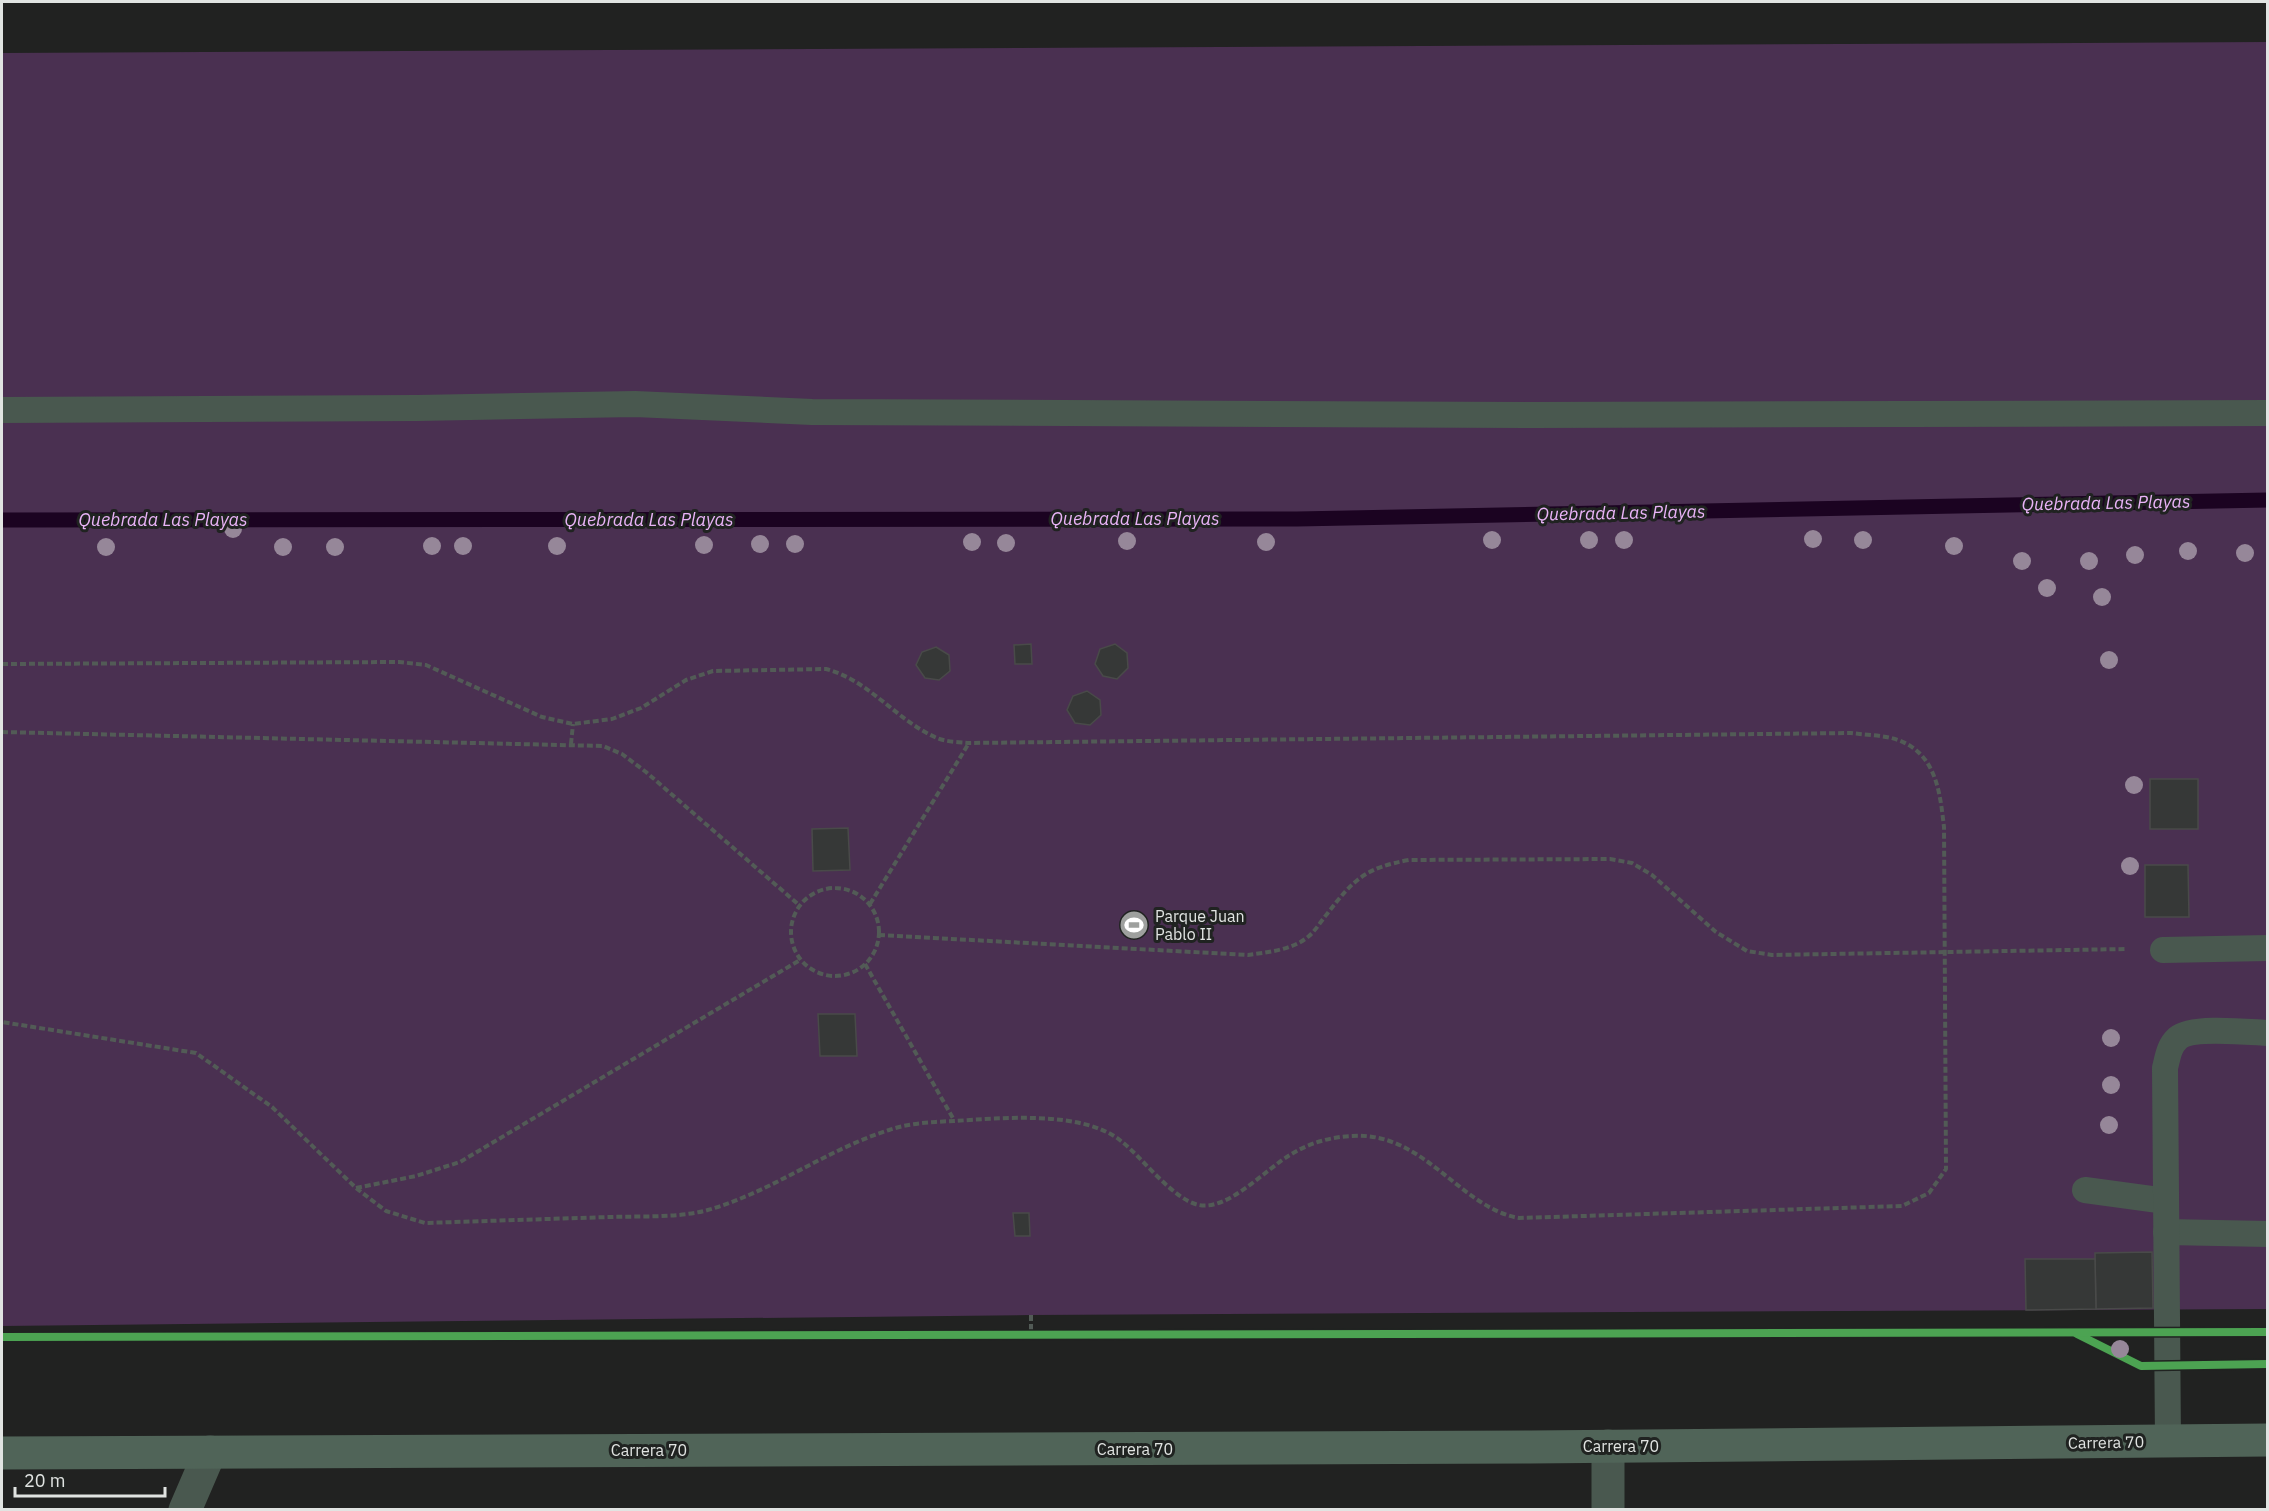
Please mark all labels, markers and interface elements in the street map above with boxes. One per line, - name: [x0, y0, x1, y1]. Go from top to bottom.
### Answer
- water label: Quebrada Las Playas: [2021, 490, 2191, 515]
- water label: Quebrada Las Playas: [1536, 500, 1706, 525]
- water label: Quebrada Las Playas: [1051, 507, 1219, 530]
- water label: Quebrada Las Playas: [79, 508, 247, 531]
- water label: Quebrada Las Playas: [565, 508, 733, 531]
- place label: Parque Juan Pablo II: [1155, 906, 1245, 944]
- sports icon: Parque Juan Pablo II: [1118, 909, 1150, 941]
- street label: Carrera 70: [2068, 1431, 2144, 1453]
- street label: Carrera 70: [1583, 1436, 1659, 1456]
- street label: Carrera 70: [1097, 1439, 1173, 1459]
- street label: Carrera 70: [611, 1440, 687, 1460]
- scale bar: [15, 1460, 165, 1498]
- text: 20 m: [24, 1469, 66, 1492]

